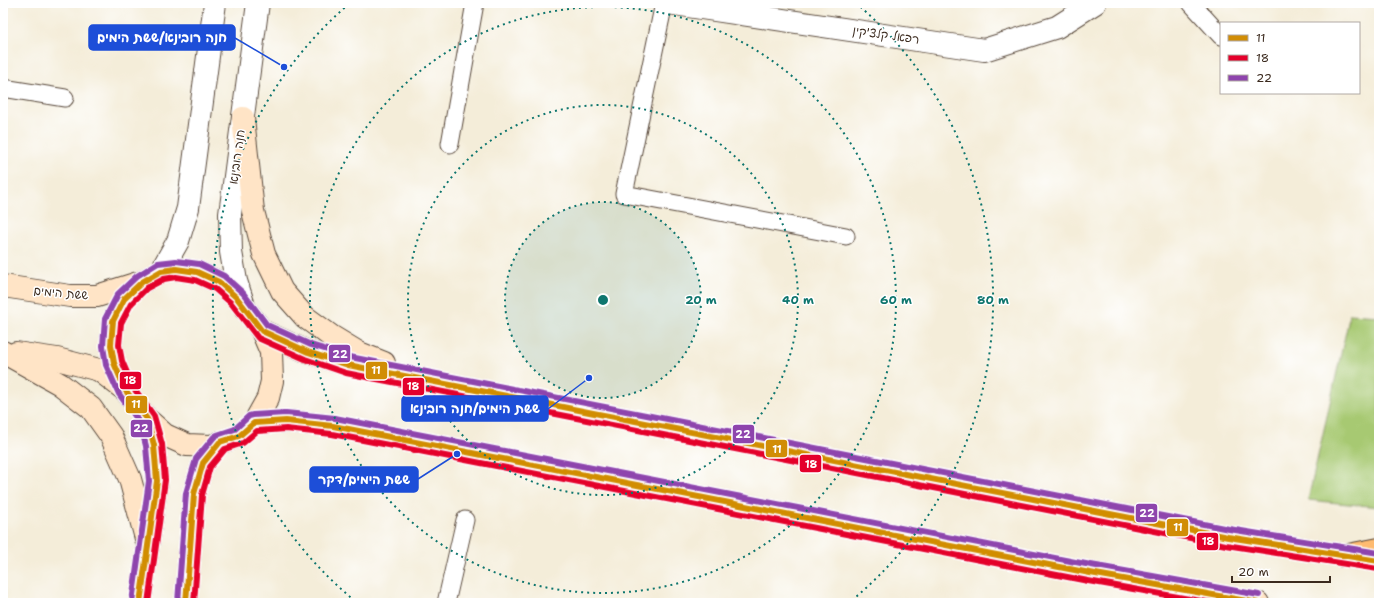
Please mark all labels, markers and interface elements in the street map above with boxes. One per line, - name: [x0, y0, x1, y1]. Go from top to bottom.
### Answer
- street label: רפאל קלצ'קין: [852, 22, 920, 48]
- legend: [1220, 22, 1360, 94]
- callout: חנה רובינא/ששת הימים: [89, 25, 235, 50]
- text: חנה רובינא/ששת הימים: [97, 29, 227, 46]
- text: 11: [1256, 30, 1266, 46]
- text: 18: [1256, 50, 1269, 66]
- text: 22: [1256, 70, 1272, 86]
- street label: חנה רובינא: [225, 128, 249, 185]
- street label: ששת הימים: [33, 283, 89, 303]
- text: 20 m: [685, 292, 717, 308]
- text: 40 m: [782, 292, 814, 308]
- text: 60 m: [880, 292, 912, 308]
- text: 80 m: [977, 292, 1009, 308]
- centre of rings: [596, 293, 610, 307]
- line badge: 22: [328, 344, 351, 363]
- text: 22: [332, 347, 348, 362]
- line badge: 11: [365, 361, 388, 380]
- text: 11: [371, 363, 381, 378]
- line badge: 18: [119, 371, 142, 390]
- text: 18: [124, 373, 137, 388]
- line badge: 18: [402, 377, 425, 396]
- text: 18: [407, 379, 420, 394]
- line badge: 11: [125, 395, 148, 414]
- callout: ששת הימים/חנה רובינא: [402, 396, 548, 421]
- text: 11: [131, 397, 141, 412]
- text: ששת הימים/חנה רובינא: [410, 400, 540, 417]
- line badge: 22: [130, 419, 153, 438]
- text: 22: [133, 421, 149, 436]
- line badge: 22: [732, 424, 755, 444]
- text: 22: [735, 427, 751, 442]
- line badge: 11: [765, 439, 788, 458]
- text: 11: [772, 442, 782, 457]
- line badge: 18: [799, 454, 822, 473]
- text: 18: [805, 457, 818, 472]
- callout: ששת הימים/דקר: [310, 467, 418, 492]
- text: ששת הימים/דקר: [318, 471, 410, 488]
- line badge: 22: [1135, 503, 1158, 523]
- text: 22: [1139, 506, 1155, 521]
- line badge: 11: [1166, 518, 1189, 537]
- text: 11: [1173, 520, 1183, 535]
- line badge: 18: [1196, 532, 1219, 551]
- text: 18: [1202, 534, 1215, 549]
- scale bar: [1232, 558, 1330, 584]
- text: 20 m: [1238, 564, 1269, 580]

